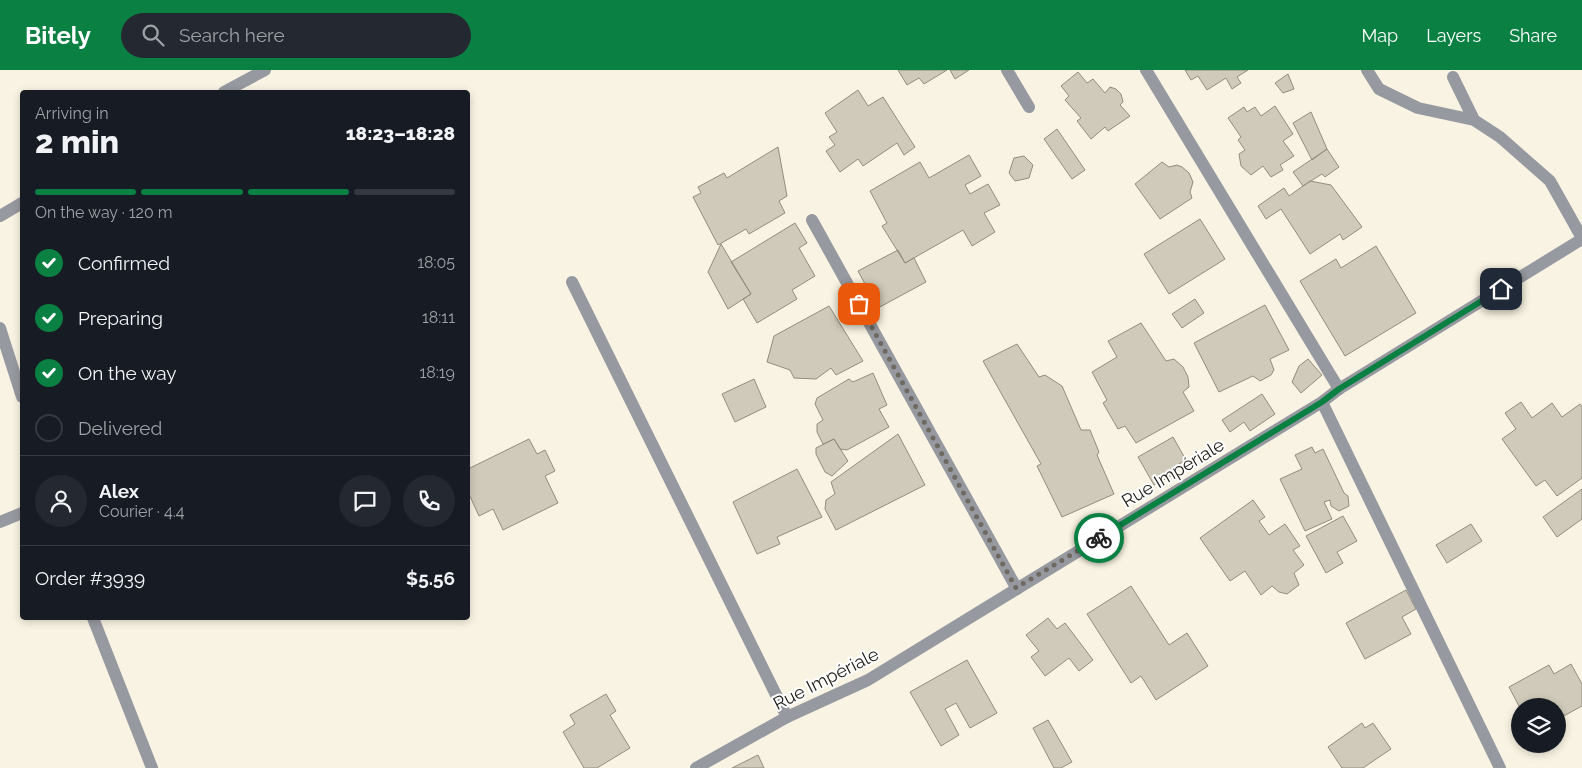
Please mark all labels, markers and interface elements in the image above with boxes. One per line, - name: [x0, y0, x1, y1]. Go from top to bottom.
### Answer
- search box: [121, 13, 471, 58]
- text: Bitely: [25, 21, 91, 50]
- icon: search: [139, 21, 167, 49]
- text: Search here: [179, 24, 285, 46]
- text: Map: [1362, 25, 1398, 46]
- text: Layers: [1426, 25, 1481, 46]
- text: Share: [1509, 25, 1557, 46]
- text: Arriving in: [35, 104, 109, 123]
- text: 18:23–18:28: [346, 122, 455, 144]
- text: 2 min: [35, 123, 119, 160]
- text: On the way · 120 m: [35, 203, 173, 222]
- icon: check: [35, 249, 63, 277]
- text: Confirmed: [78, 252, 170, 274]
- text: 18:05: [417, 253, 455, 272]
- pin: [1480, 268, 1522, 310]
- icon: home: [1487, 275, 1515, 303]
- pin: [838, 283, 880, 325]
- icon: bag: [845, 290, 873, 318]
- icon: check: [35, 304, 63, 332]
- text: Preparing: [78, 307, 163, 329]
- text: 18:11: [422, 308, 455, 327]
- icon: check: [35, 359, 63, 387]
- text: On the way: [78, 362, 177, 384]
- text: 18:19: [419, 363, 455, 382]
- text: Delivered: [78, 417, 162, 439]
- street label: Rue Impériale: [1118, 434, 1228, 511]
- button: person: [35, 475, 87, 527]
- button: chat: [339, 475, 391, 527]
- button: phone: [403, 475, 455, 527]
- text: Alex: [99, 480, 139, 502]
- text: Courier · 4.4: [99, 502, 184, 521]
- courier: [1074, 513, 1124, 563]
- icon: bike: [1085, 524, 1113, 552]
- text: Order #3939: [35, 567, 145, 589]
- text: $5.56: [406, 567, 455, 589]
- street label: Rue Impériale: [769, 643, 882, 714]
- map controls: [1511, 698, 1566, 753]
- button: layers: [1511, 698, 1566, 753]

